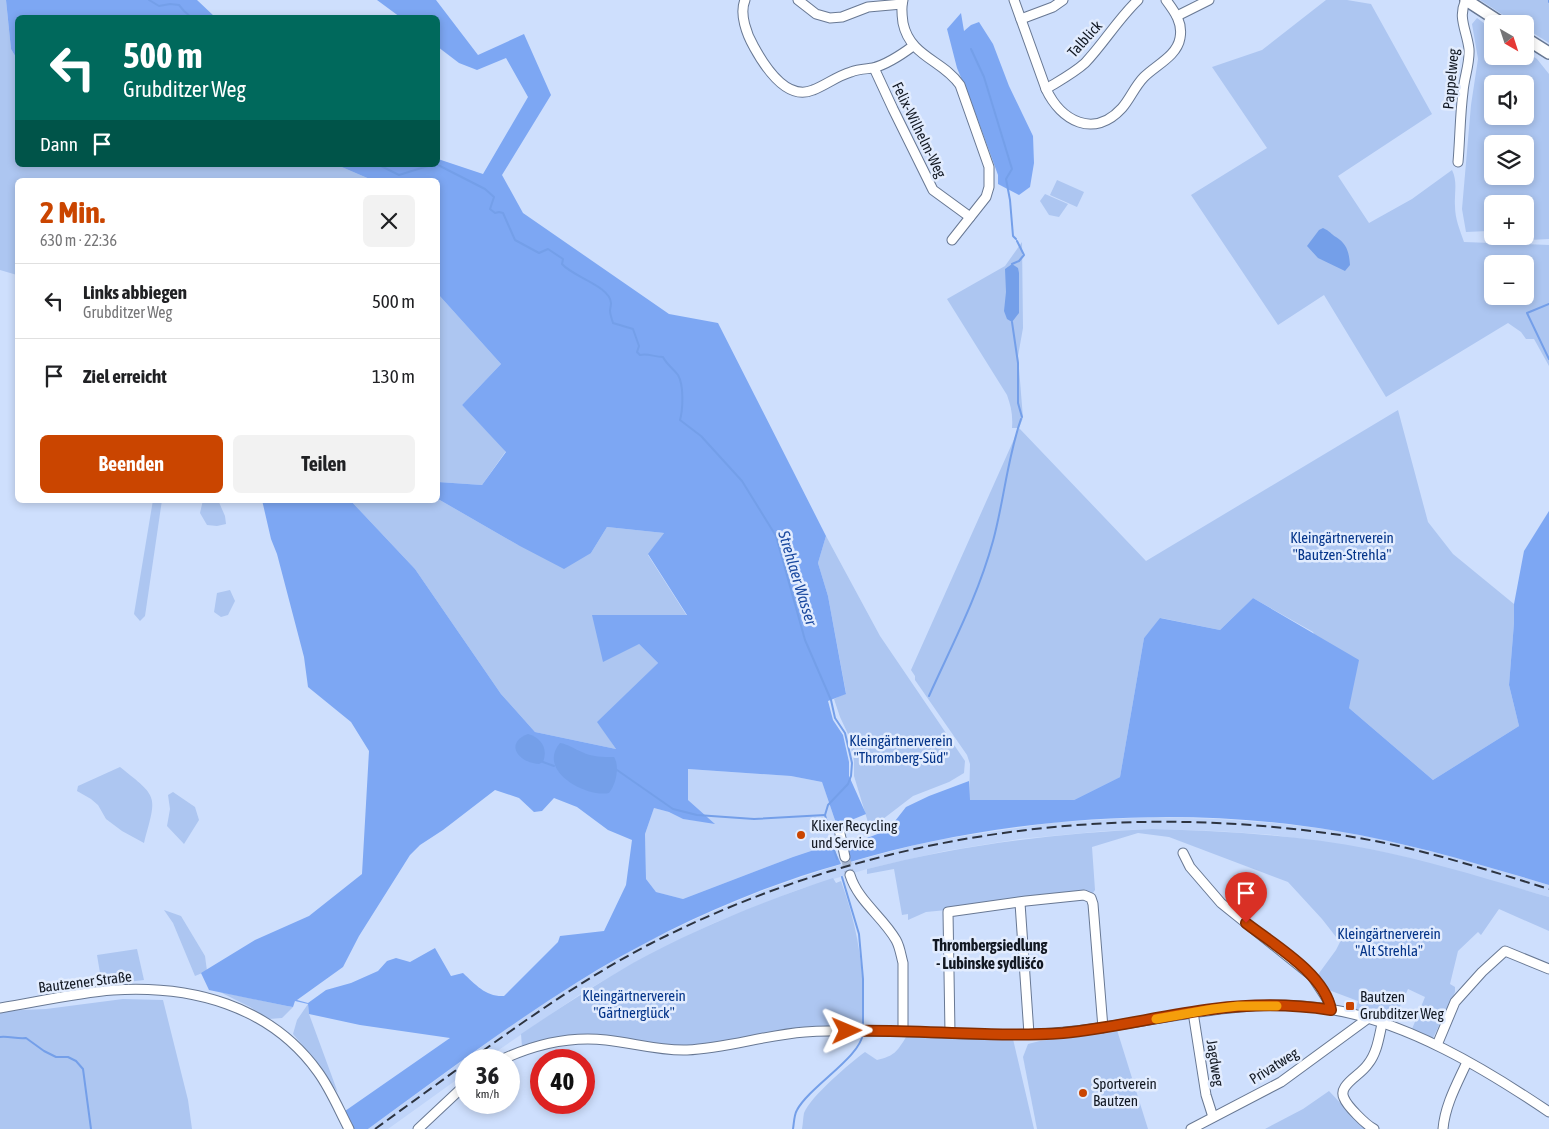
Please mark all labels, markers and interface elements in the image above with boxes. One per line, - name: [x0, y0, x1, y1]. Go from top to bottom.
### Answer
- north arrow: [1484, 15, 1534, 65]
- map controls: [1484, 15, 1534, 305]
- street label: Talblick: [1064, 17, 1106, 60]
- icon: left: [40, 35, 105, 100]
- text: 500 m: [123, 35, 202, 75]
- street label: Pappelweg: [1439, 47, 1462, 110]
- button: sound: [1484, 75, 1534, 125]
- text: Grubditzer Weg: [123, 76, 246, 102]
- street label: Felix-Wilhelm-Weg: [889, 79, 950, 181]
- icon: arrive: [88, 130, 116, 158]
- text: Dann: [40, 133, 78, 155]
- button: layers: [1484, 135, 1534, 185]
- text: 2 Min.: [40, 195, 105, 229]
- button: close: [363, 195, 415, 247]
- button: +: [1484, 195, 1534, 245]
- text: 630 m · 22:36: [40, 231, 117, 249]
- button: −: [1484, 255, 1534, 305]
- text: Links abbiegen: [83, 281, 187, 303]
- icon: left: [40, 287, 68, 315]
- text: 500 m: [372, 290, 415, 312]
- text: Grubditzer Weg: [83, 303, 172, 321]
- icon: arrive: [40, 362, 68, 390]
- text: Ziel erreicht: [83, 365, 167, 387]
- text: 130 m: [372, 365, 415, 387]
- button: Beenden: [40, 435, 223, 493]
- button: Teilen: [233, 435, 415, 493]
- water label: Strehlaer Wasser: [775, 528, 821, 629]
- park label: Kleingärtnerverein "Bautzen-Strehla": [1290, 529, 1394, 563]
- park label: Kleingärtnerverein "Thromberg-Süd": [849, 732, 953, 766]
- place label: Klixer Recycling und Service: [811, 817, 898, 851]
- marker: Klixer Recycling und Service: [795, 829, 807, 841]
- pin: [1225, 872, 1267, 923]
- icon: arrive: [1232, 879, 1260, 907]
- park label: Kleingärtnerverein "Alt Strehla": [1337, 925, 1441, 959]
- district label: Thrombergsiedlung - Lubinske sydlišćo: [933, 936, 1048, 972]
- street label: Bautzener Straße: [37, 967, 133, 996]
- park label: Kleingärtnerverein "Gärtnerglück": [582, 987, 686, 1021]
- place label: Bautzen Grubditzer Weg: [1360, 988, 1444, 1022]
- marker: Bautzen Grubditzer Weg: [1344, 1000, 1356, 1012]
- position arrow: [820, 1004, 872, 1056]
- street label: Jagdweg: [1203, 1038, 1228, 1088]
- street label: Privatweg: [1246, 1044, 1302, 1087]
- speed limit sign: 40: [530, 1049, 595, 1114]
- text: 36: [476, 1061, 499, 1089]
- place label: Sportverein Bautzen: [1093, 1075, 1157, 1109]
- text: km/h: [476, 1087, 499, 1101]
- marker: Sportverein Bautzen: [1077, 1087, 1089, 1099]

